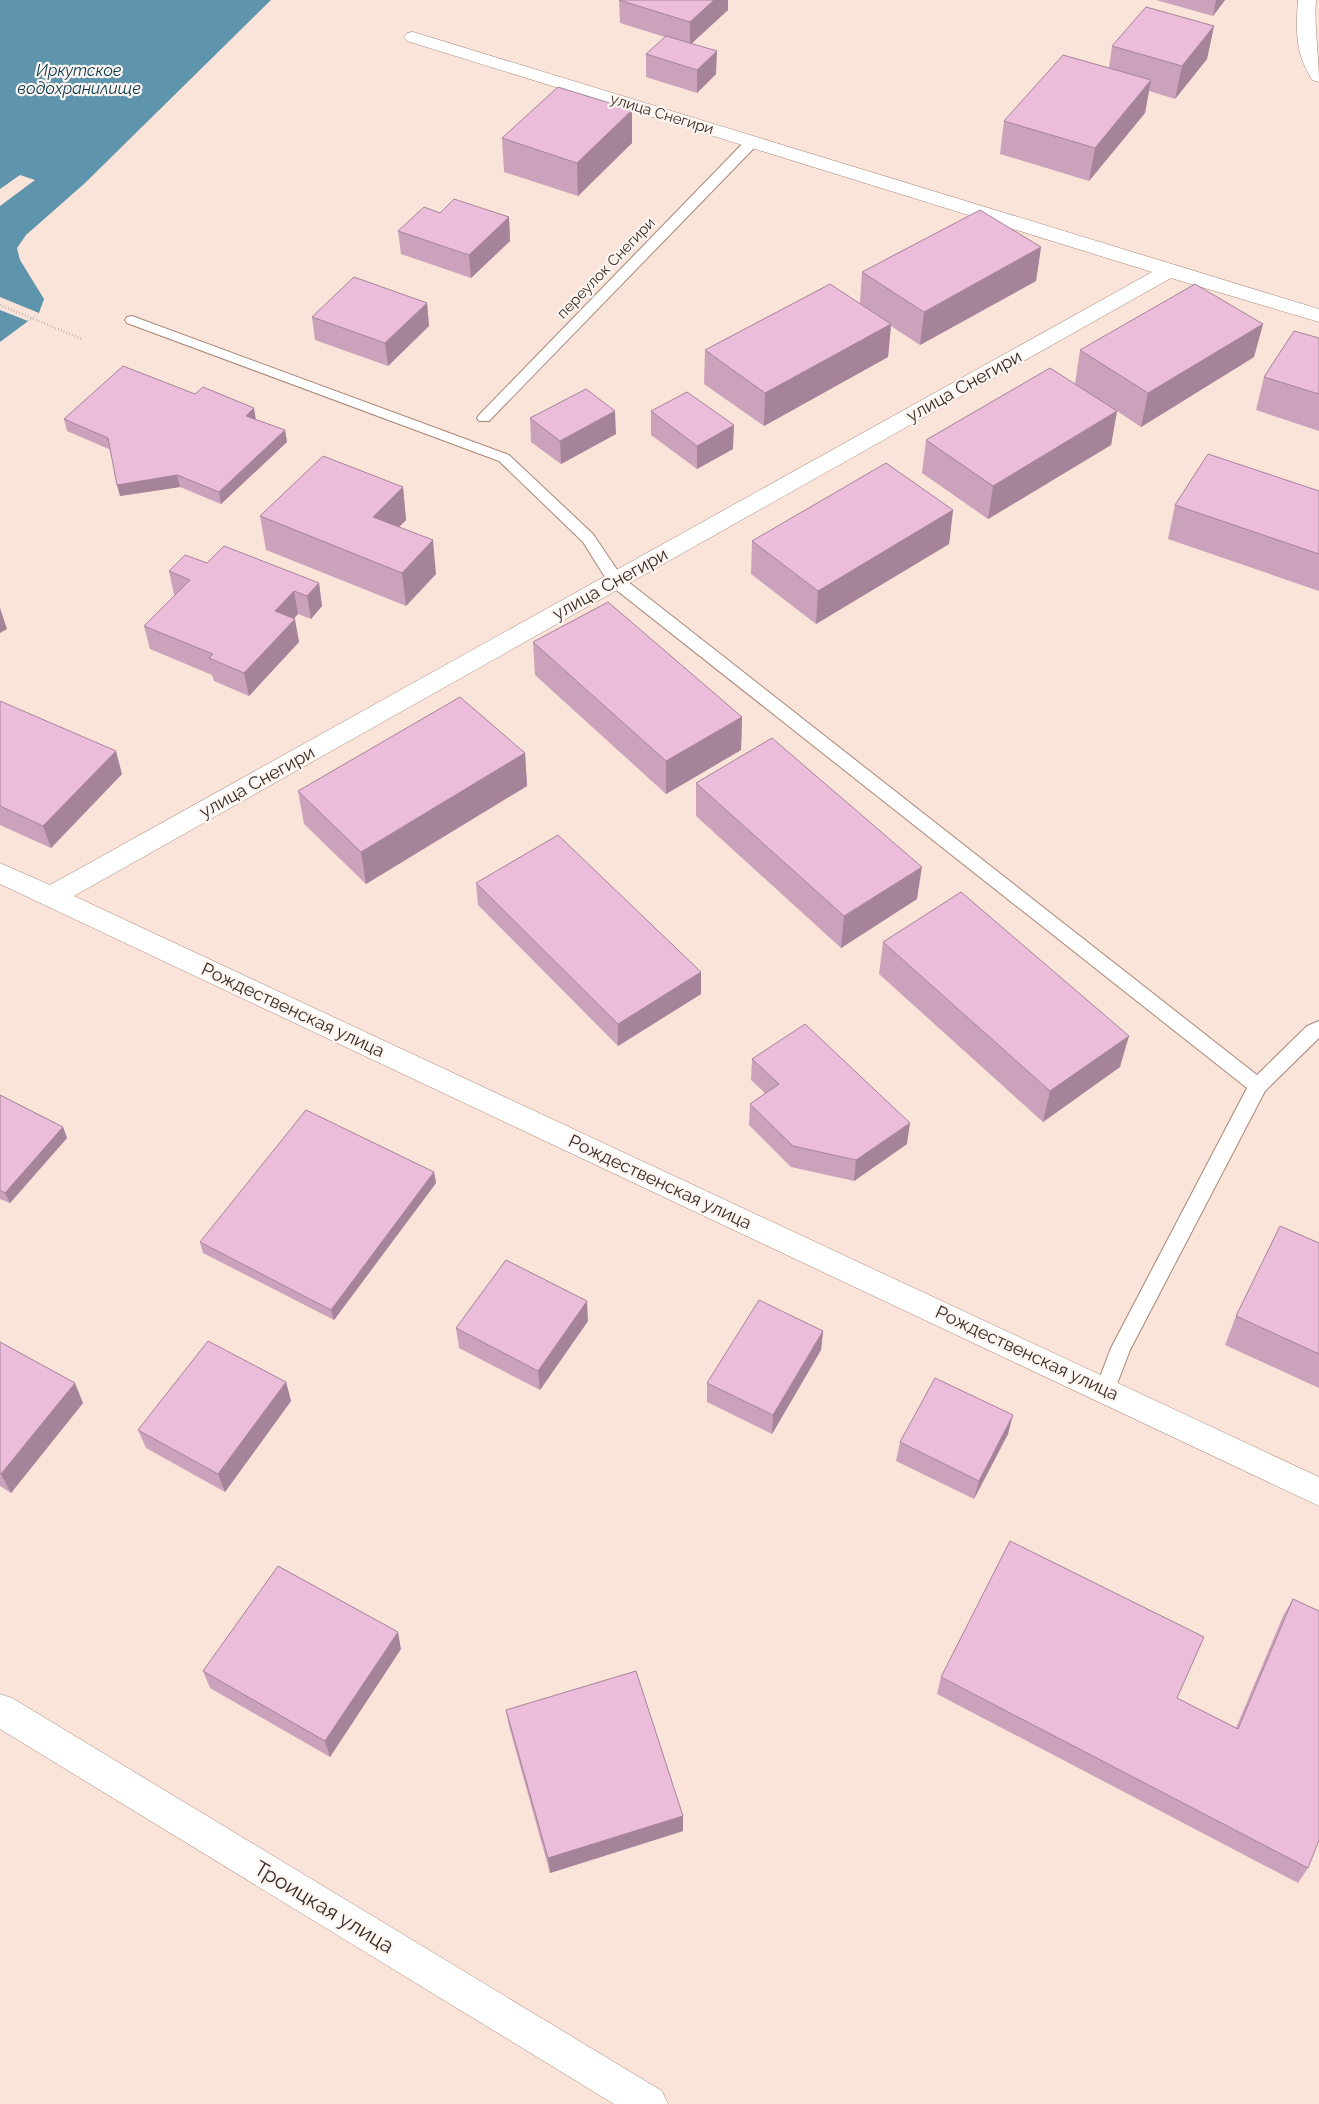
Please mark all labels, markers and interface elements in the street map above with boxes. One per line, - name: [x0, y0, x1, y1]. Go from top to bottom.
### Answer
- water label: Иркутское водохранилище: [17, 61, 141, 98]
- street label: улица Снегири: [608, 90, 716, 138]
- street label: переулок Снегири: [553, 214, 659, 322]
- street label: улица Снегири: [902, 345, 1025, 426]
- street label: улица Снегири: [548, 543, 671, 624]
- street label: улица Снегири: [195, 741, 318, 822]
- street label: Рождественская улица: [198, 958, 388, 1061]
- street label: Рождественская улица: [565, 1130, 755, 1233]
- street label: Рождественская улица: [932, 1301, 1122, 1404]
- street label: Троицкая улица: [250, 1855, 399, 1958]

